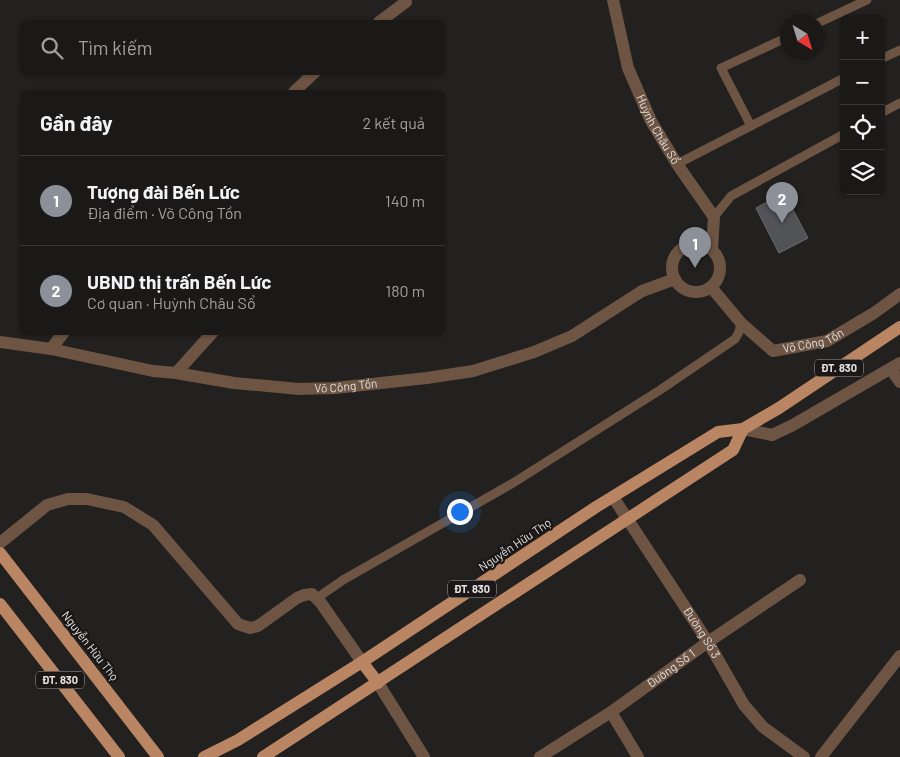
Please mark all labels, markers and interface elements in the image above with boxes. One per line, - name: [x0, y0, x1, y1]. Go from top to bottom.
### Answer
- north arrow: [780, 15, 825, 60]
- map controls: [840, 15, 885, 195]
- button: +: [840, 15, 885, 60]
- search box: [20, 20, 445, 75]
- icon: search: [38, 34, 66, 62]
- text: Tìm kiếm: [78, 36, 153, 59]
- button: −: [840, 60, 885, 105]
- street label: Huỳnh Châu Sổ: [634, 92, 683, 166]
- button: locate: [840, 105, 885, 150]
- text: Gần đây: [40, 110, 113, 135]
- text: 2 kết quả: [363, 113, 425, 132]
- button: layers: [840, 150, 885, 195]
- text: Tượng đài Bến Lức: [87, 180, 240, 203]
- pin: 2: [766, 182, 798, 223]
- text: 1: [53, 191, 59, 210]
- text: 140 m: [385, 191, 425, 210]
- text: Địa điểm · Võ Công Tồn: [87, 203, 242, 222]
- pin: 1: [679, 227, 711, 268]
- text: UBND thị trấn Bến Lức: [87, 270, 271, 293]
- text: 2: [52, 281, 60, 300]
- text: 180 m: [386, 281, 425, 300]
- text: Cơ quan · Huỳnh Châu Sổ: [87, 293, 255, 312]
- street label: Võ Công Tồn: [781, 325, 846, 355]
- road number: ĐT. 830: [815, 359, 863, 376]
- street label: Võ Công Tồn: [314, 375, 378, 395]
- your location: [447, 499, 473, 525]
- street label: Nguyễn Hữu Thọ: [476, 515, 553, 574]
- road number: ĐT. 830: [448, 580, 496, 598]
- street label: Đường Số 3: [681, 604, 724, 660]
- street label: Nguyễn Hữu Thọ: [59, 608, 122, 683]
- street label: Đường Số 1: [643, 646, 697, 690]
- road number: ĐT. 830: [36, 672, 84, 688]

